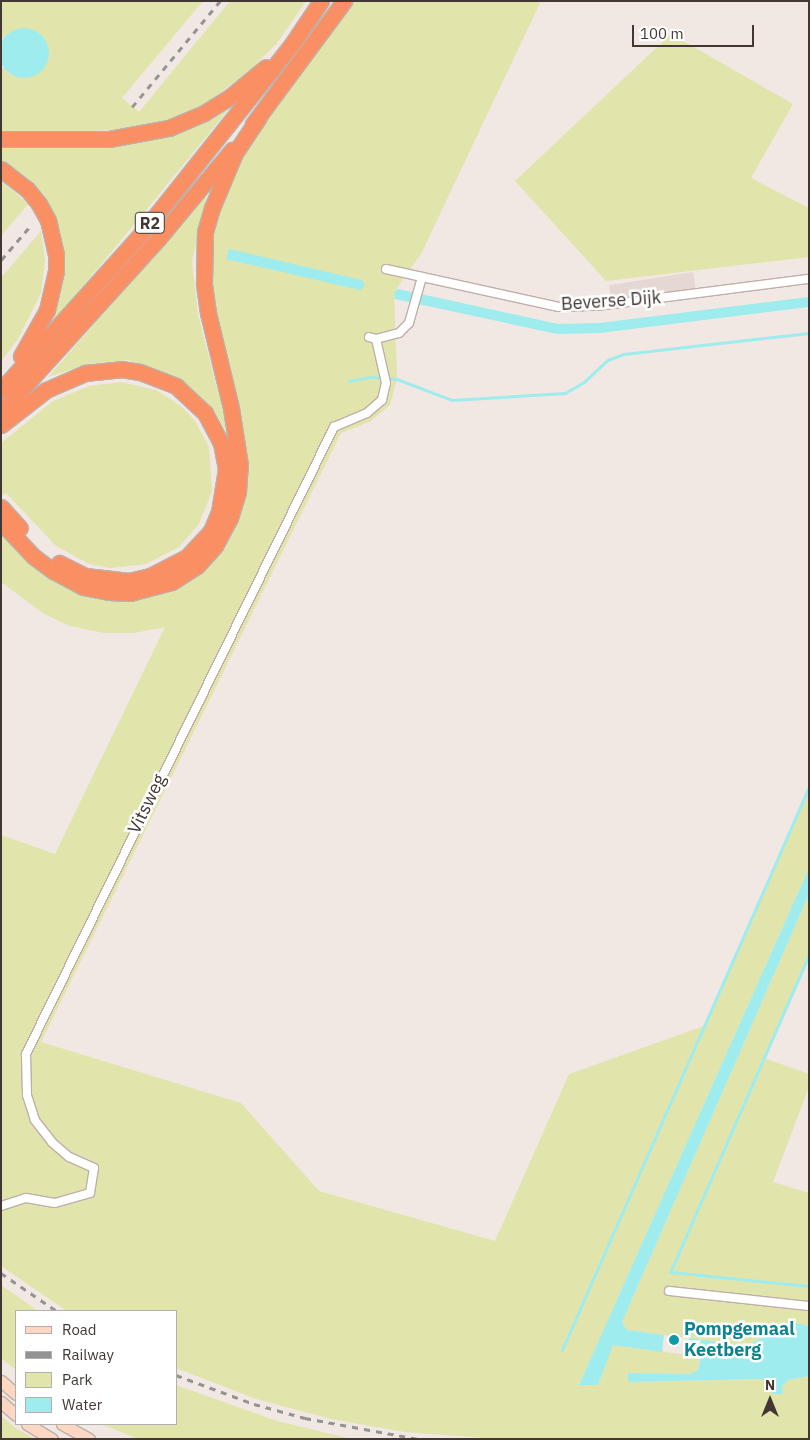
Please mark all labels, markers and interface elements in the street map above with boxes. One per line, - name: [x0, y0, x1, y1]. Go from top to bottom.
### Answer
- scale bar: [635, 15, 758, 47]
- text: 100 m: [640, 24, 684, 43]
- road number: R2: [134, 210, 166, 237]
- street label: Beverse Dijk: [560, 287, 662, 315]
- street label: Vitsweg: [123, 771, 171, 837]
- legend: [15, 1310, 178, 1425]
- place label: Pompgemaal Keetberg: [684, 1319, 795, 1362]
- text: Road: [62, 1320, 97, 1339]
- marker: Pompgemaal Keetberg: [668, 1334, 680, 1346]
- text: Railway: [62, 1345, 114, 1364]
- text: Park: [62, 1370, 92, 1389]
- north arrow: [745, 1375, 795, 1425]
- text: N: [765, 1376, 775, 1394]
- text: Water: [62, 1395, 102, 1414]

